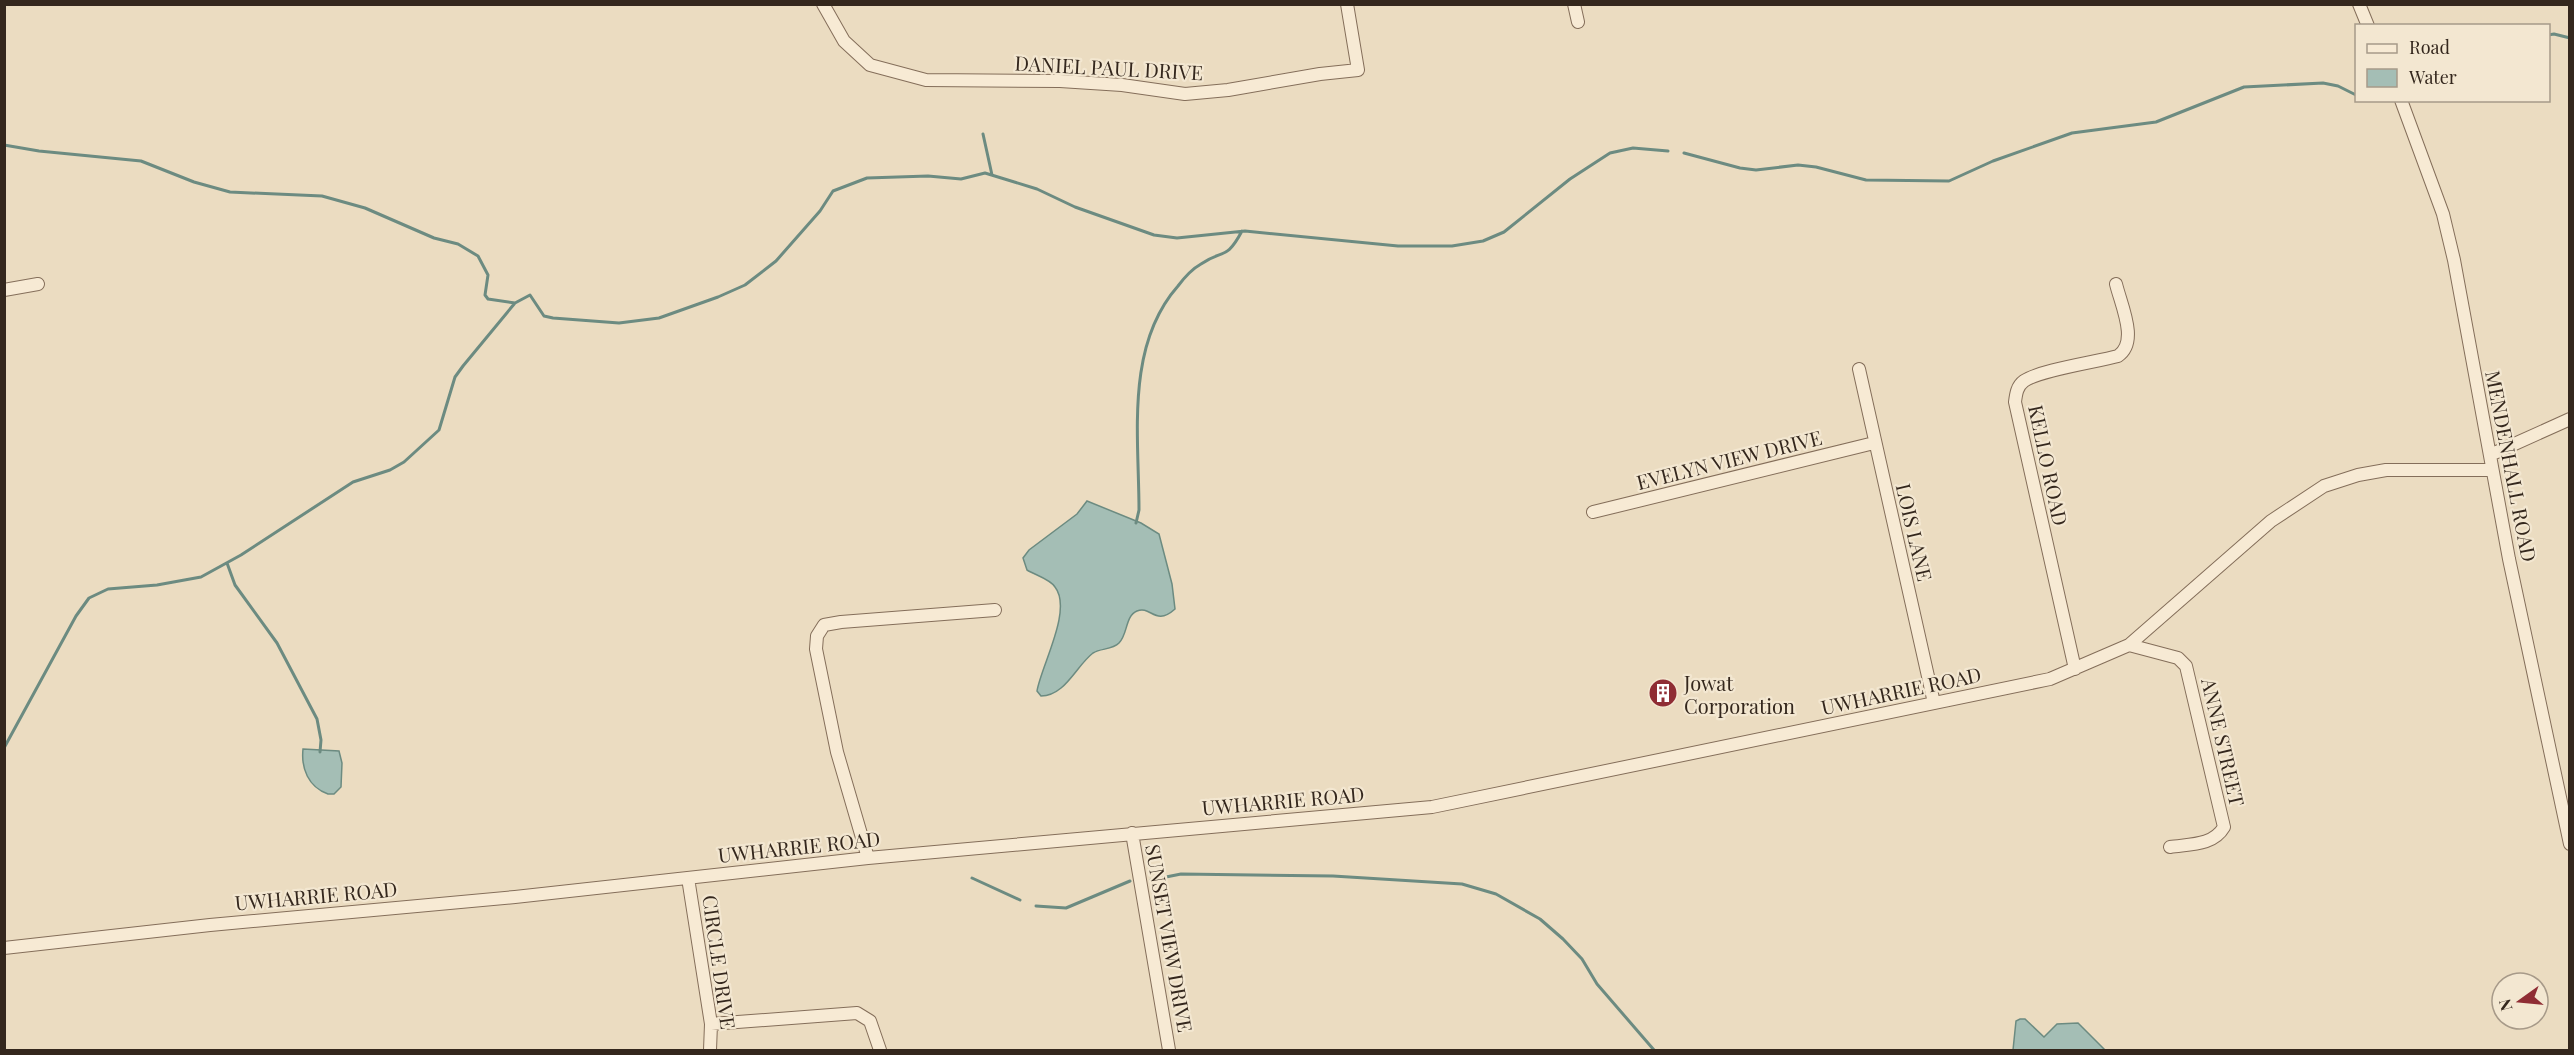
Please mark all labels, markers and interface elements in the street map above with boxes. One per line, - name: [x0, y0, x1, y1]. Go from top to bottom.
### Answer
- legend: [2355, 24, 2550, 102]
- text: Road: [2409, 35, 2450, 59]
- street label: DANIEL PAUL DRIVE: [1014, 49, 1204, 85]
- text: Water: [2408, 65, 2457, 89]
- street label: MENDENHALL ROAD: [2480, 368, 2544, 564]
- street label: KELLO ROAD: [2023, 402, 2075, 528]
- street label: EVELYN VIEW DRIVE: [1633, 423, 1825, 495]
- street label: LOIS LANE: [1891, 481, 1939, 583]
- street label: UWHARRIE ROAD: [1818, 660, 1984, 720]
- place label: Jowat Corporation: [1683, 669, 1795, 719]
- street label: ANNE STREET: [2196, 674, 2252, 809]
- building icon: Jowat Corporation: [1647, 677, 1679, 709]
- street label: UWHARRIE ROAD: [1201, 779, 1365, 821]
- street label: UWHARRIE ROAD: [717, 824, 881, 868]
- street label: SUNSET VIEW DRIVE: [1140, 842, 1200, 1034]
- street label: UWHARRIE ROAD: [234, 874, 398, 916]
- street label: CIRCLE DRIVE: [697, 893, 743, 1031]
- north arrow: [2490, 971, 2550, 1031]
- text: N: [2493, 996, 2517, 1013]

